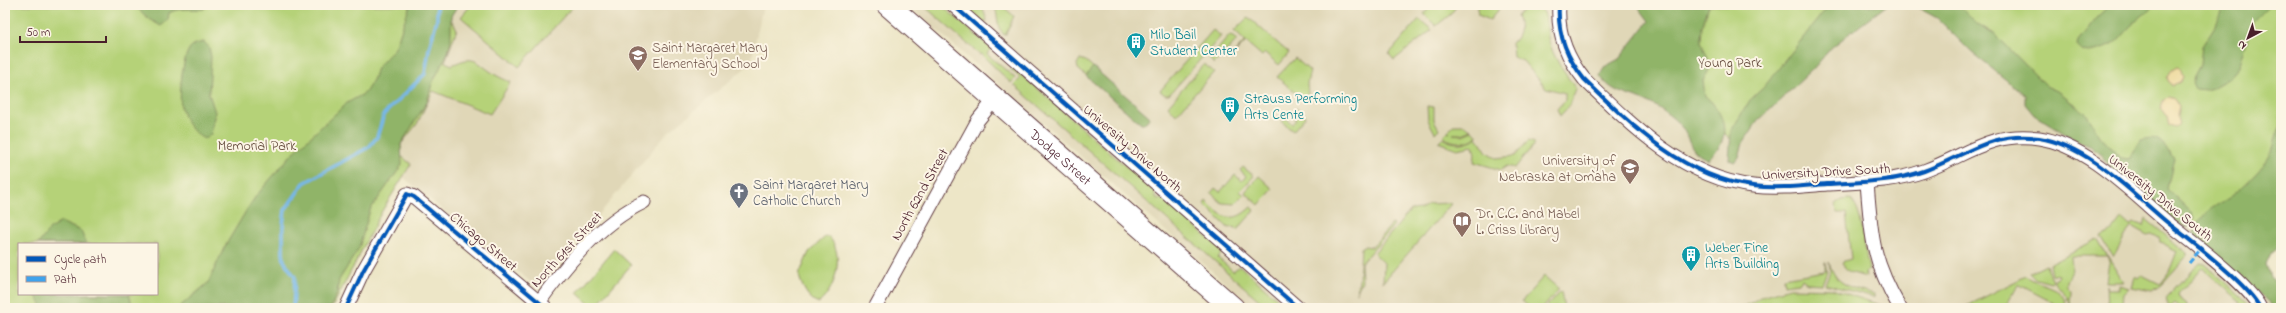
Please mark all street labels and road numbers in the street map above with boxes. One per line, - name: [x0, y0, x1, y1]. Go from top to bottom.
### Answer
- street label: University Drive North: [1077, 100, 1186, 199]
- street label: Dodge Street: [1023, 124, 1096, 191]
- street label: North 62nd Street: [886, 145, 955, 245]
- street label: University Drive South: [2103, 150, 2217, 248]
- street label: University Drive South: [1761, 159, 1891, 187]
- street label: Chicago Street: [444, 207, 522, 278]
- street label: North 61st Street: [526, 207, 608, 293]

